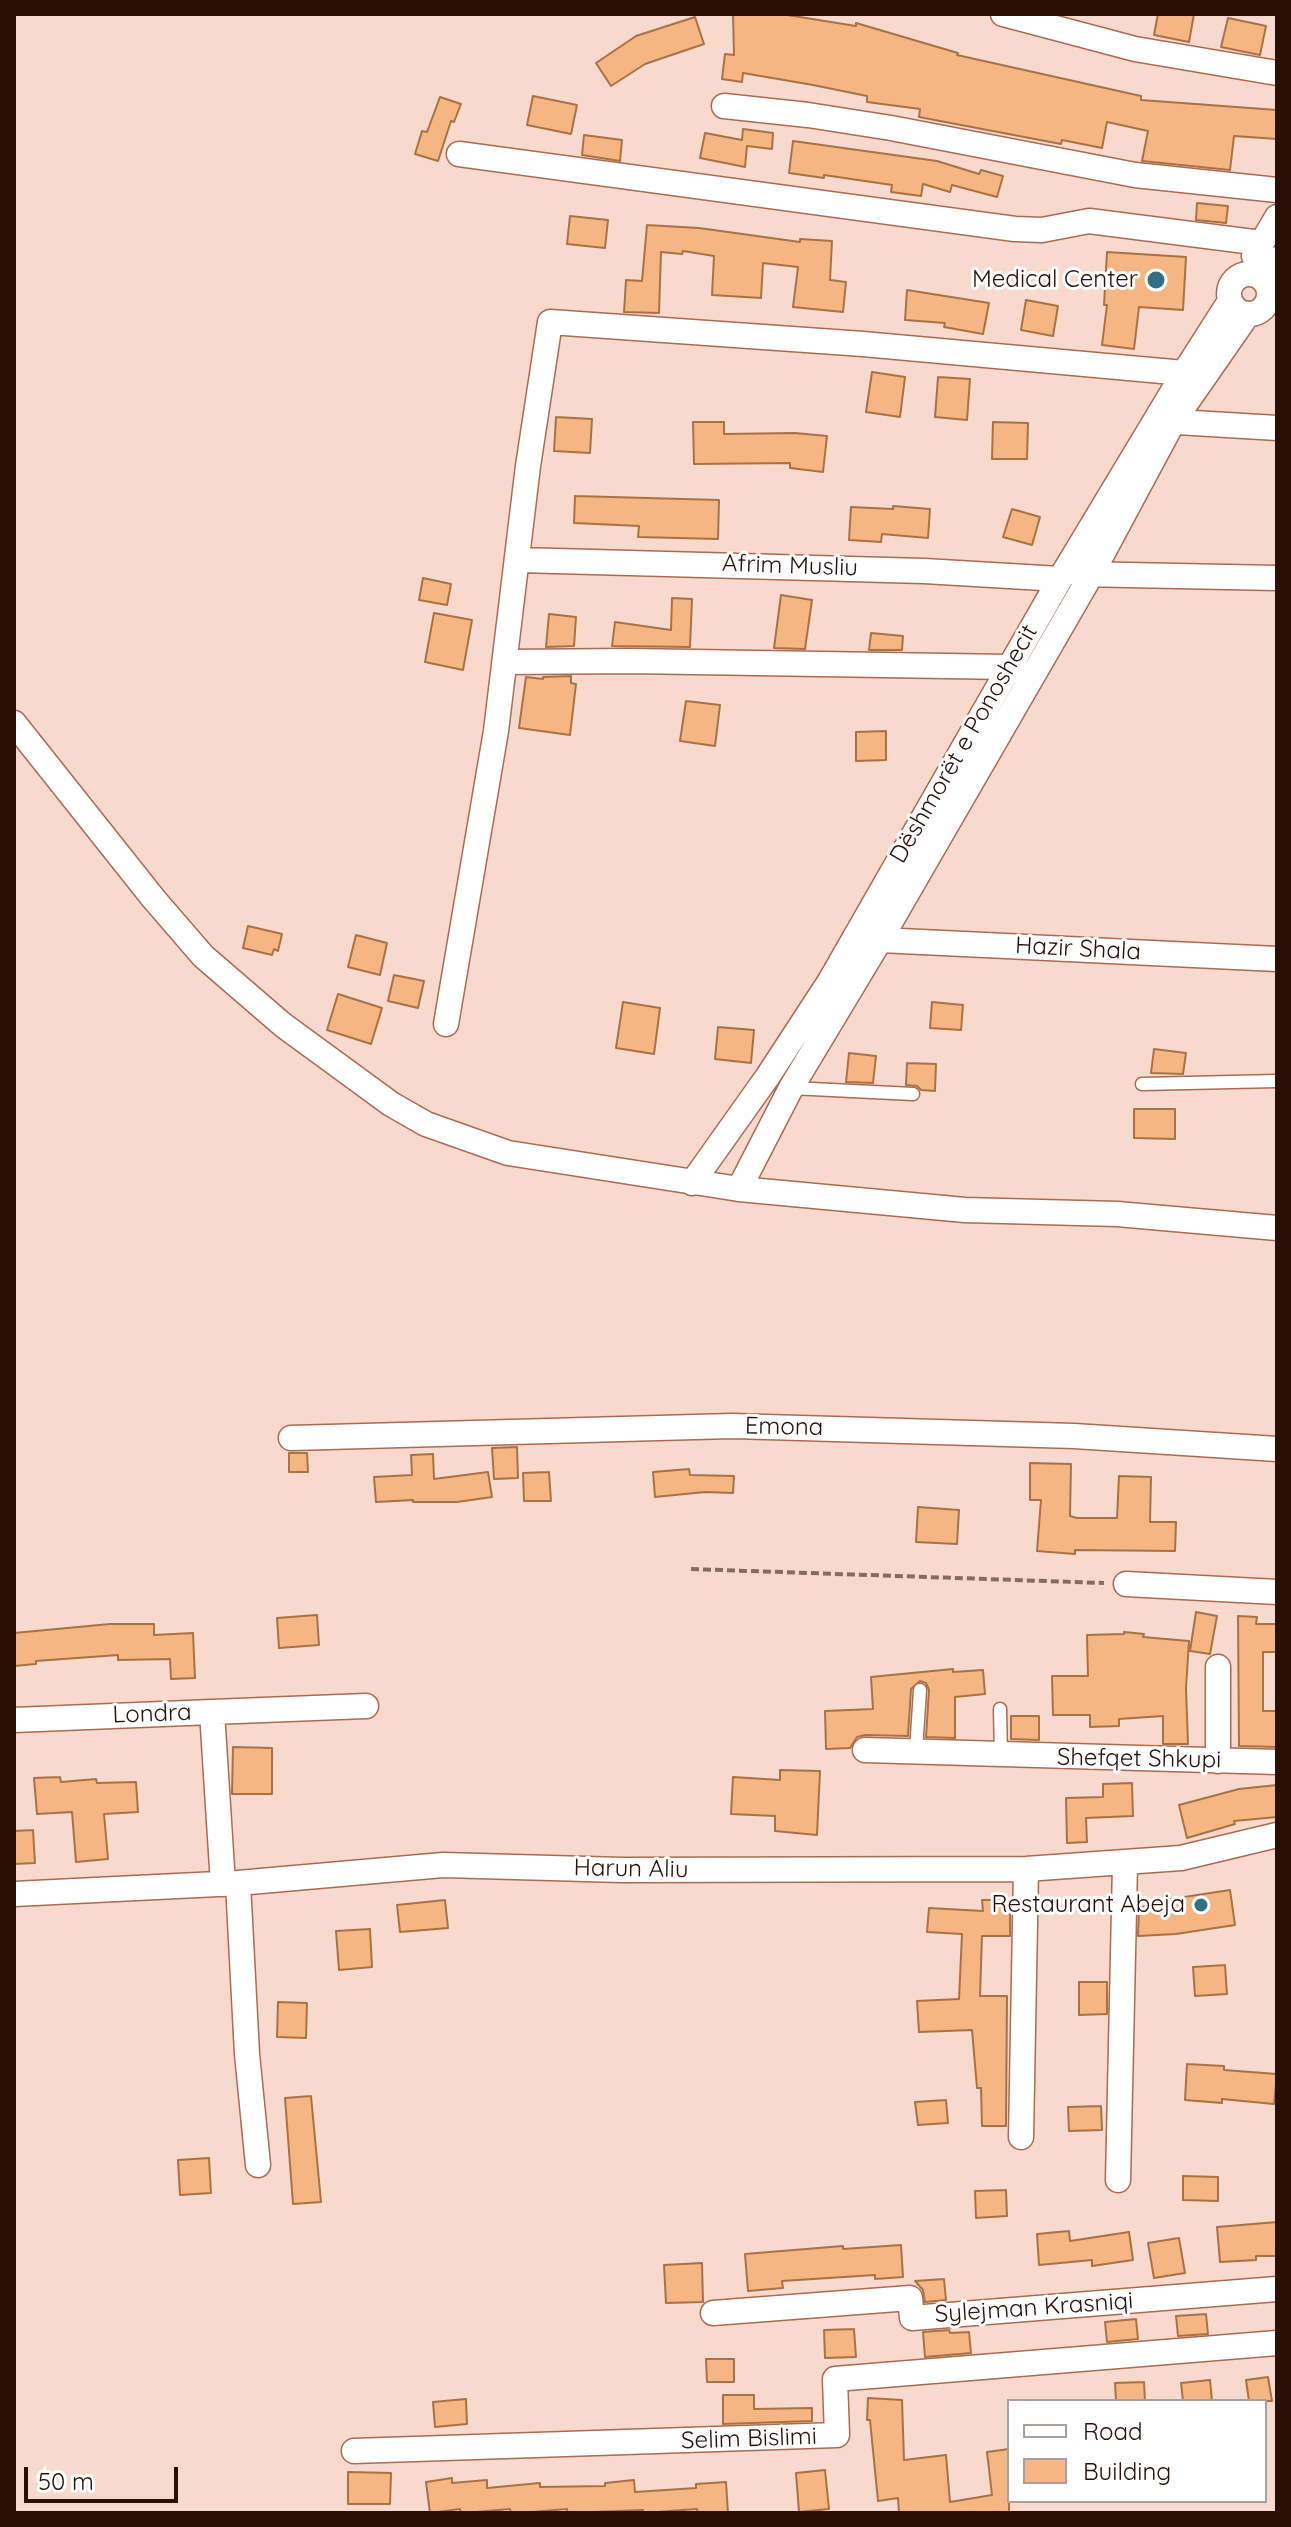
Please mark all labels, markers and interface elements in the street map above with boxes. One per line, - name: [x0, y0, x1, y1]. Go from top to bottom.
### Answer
- place label: Medical Center: [972, 266, 1138, 294]
- marker: Medical Center: [1145, 269, 1167, 291]
- street label: Afrim Musliu: [722, 549, 858, 583]
- street label: Dëshmorët e Ponoshecit: [884, 620, 1044, 868]
- street label: Hazir Shala: [1014, 931, 1142, 967]
- street label: Emona: [745, 1412, 823, 1442]
- street label: Londra: [112, 1698, 192, 1730]
- street label: Shefqet Shkupi: [1057, 1743, 1221, 1775]
- street label: Harun Aliu: [573, 1854, 689, 1884]
- place label: Restaurant Abeja: [991, 1891, 1185, 1919]
- marker: Restaurant Abeja: [1192, 1896, 1210, 1914]
- street label: Sylejman Krasniqi: [934, 2287, 1134, 2329]
- legend: [1007, 2399, 1267, 2503]
- text: Road: [1083, 2416, 1143, 2446]
- street label: Selim Bislimi: [681, 2422, 817, 2456]
- scale bar: [28, 2451, 182, 2501]
- text: Building: [1083, 2456, 1171, 2486]
- text: 50 m: [38, 2466, 94, 2496]

